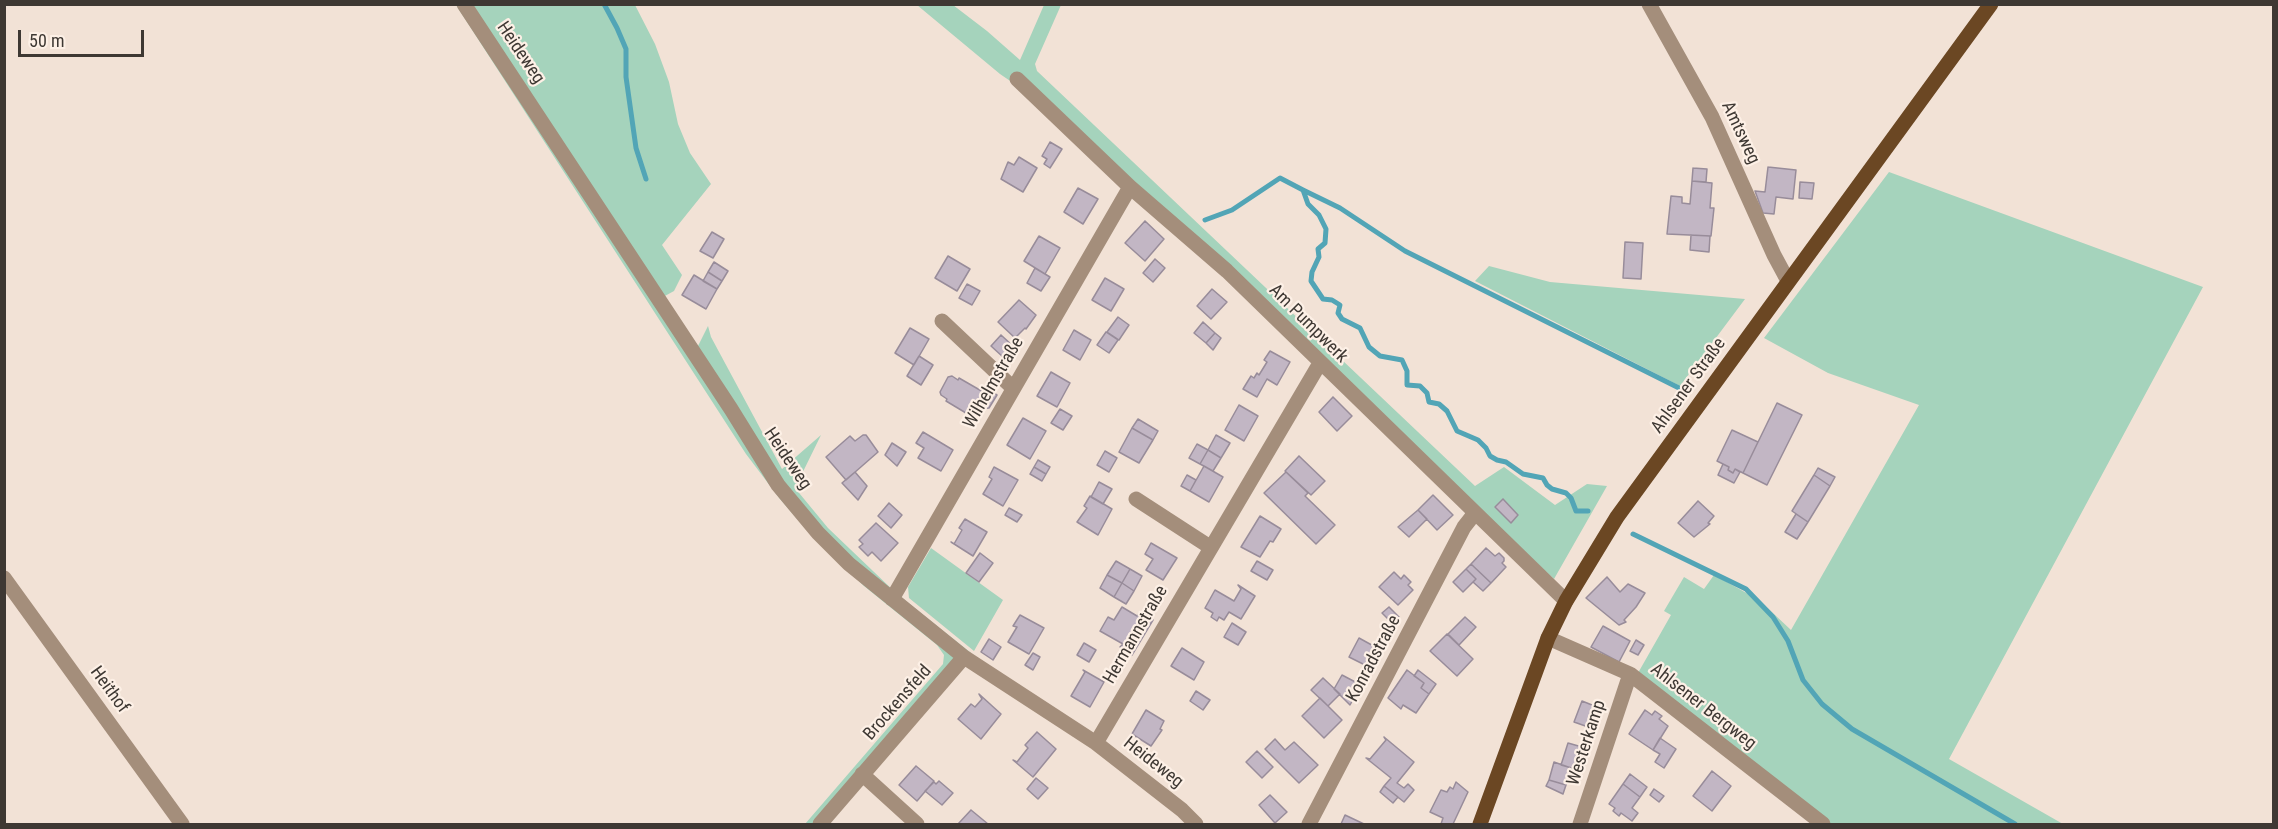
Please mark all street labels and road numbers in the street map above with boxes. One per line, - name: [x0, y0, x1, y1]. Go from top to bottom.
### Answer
- street label: Heideweg: [491, 18, 549, 88]
- street label: Amtsweg: [1716, 98, 1764, 168]
- street label: Am Pumpwerk: [1264, 280, 1352, 368]
- street label: Wilhelmstraße: [959, 333, 1029, 433]
- street label: Ahlsener Straße: [1647, 334, 1731, 438]
- street label: Heideweg: [758, 424, 816, 494]
- street label: Hermannstraße: [1099, 582, 1173, 688]
- street label: Konradstraße: [1342, 612, 1406, 706]
- street label: Ahlsener Bergweg: [1646, 659, 1760, 755]
- street label: Brockensfeld: [859, 661, 937, 745]
- street label: Heithof: [85, 662, 133, 718]
- street label: Westerkamp: [1563, 698, 1611, 788]
- street label: Heideweg: [1119, 733, 1187, 793]

